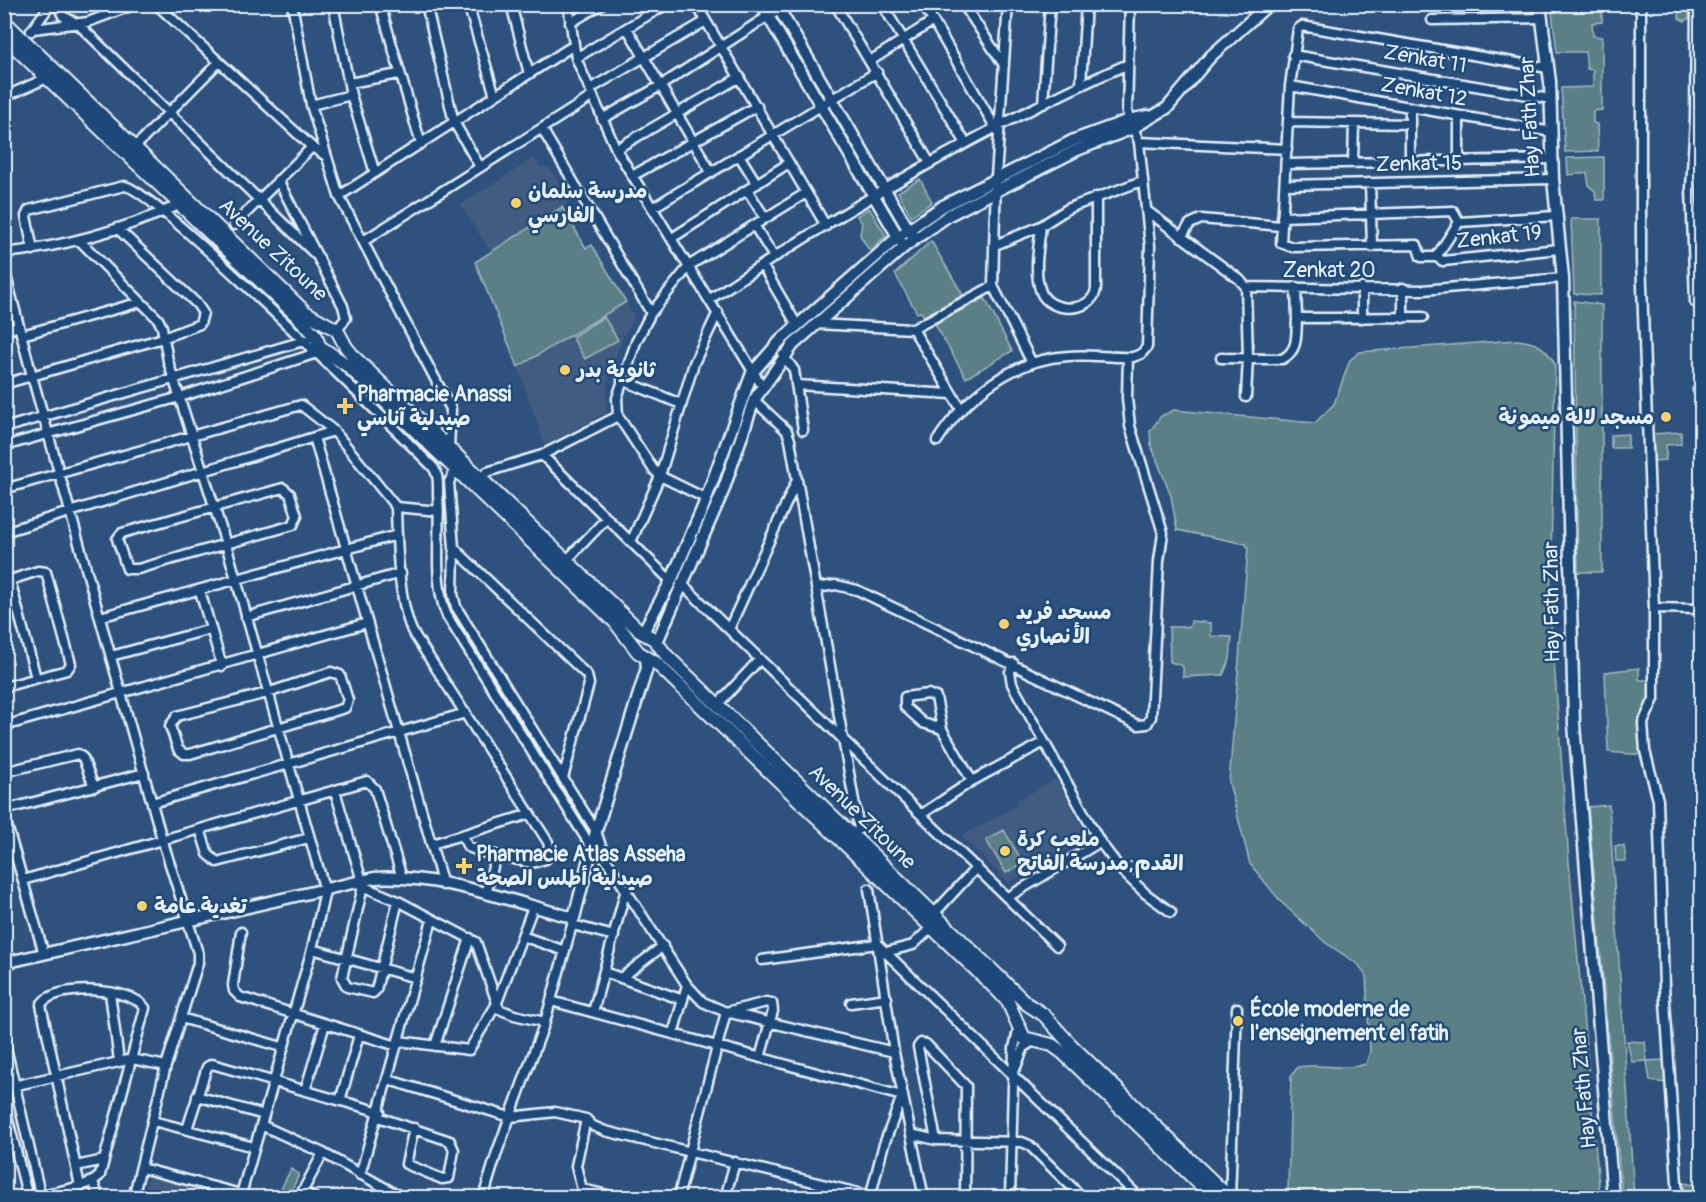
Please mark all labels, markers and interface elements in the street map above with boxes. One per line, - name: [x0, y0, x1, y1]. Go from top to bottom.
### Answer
- street label: Zenkat 11: [1382, 38, 1468, 80]
- street label: Hay Fath Zhar: [1513, 55, 1547, 178]
- street label: Zenkat 12: [1379, 71, 1469, 113]
- street label: Zenkat 15: [1375, 150, 1463, 178]
- place label: مدرسة سلمان الفارسي: [528, 178, 648, 234]
- street label: Avenue Zitoune: [213, 192, 334, 308]
- marker: مدرسة سلمان الفارسي: [509, 196, 523, 210]
- street label: Zenkat 19: [1455, 219, 1543, 255]
- street label: Zenkat 20: [1282, 257, 1376, 284]
- place label: ثانوية بدر: [575, 357, 657, 384]
- marker: ثانوية بدر: [558, 363, 572, 377]
- place label: Pharmacie Anassi صيدلية آناسي: [357, 381, 511, 437]
- marker: Pharmacie Anassi صيدلية آناسي: [338, 399, 352, 413]
- place label: مسجد لالة ميمونة: [1499, 404, 1654, 431]
- marker: مسجد لالة ميمونة: [1659, 410, 1673, 424]
- street label: Hay Fath Zhar: [1537, 541, 1567, 663]
- place label: مسجد فريد الأنصاري: [1016, 599, 1111, 652]
- marker: مسجد فريد الأنصاري: [997, 617, 1011, 631]
- street label: Avenue Zitoune: [802, 759, 922, 876]
- place label: ملعب كرة القدم;مدرسة الفاتح: [1017, 826, 1184, 879]
- place label: Pharmacie Atlas Asseha صيدلية أطلس الصحة: [476, 841, 686, 892]
- marker: ملعب كرة القدم;مدرسة الفاتح: [998, 844, 1012, 858]
- marker: Pharmacie Atlas Asseha صيدلية أطلس الصحة: [457, 859, 471, 873]
- place label: تغدية عامة: [154, 893, 248, 920]
- marker: تغدية عامة: [135, 899, 149, 913]
- place label: École moderne de l'enseignement el fatih: [1250, 995, 1449, 1047]
- marker: École moderne de l'enseignement el fatih: [1231, 1014, 1245, 1028]
- street label: Hay Fath Zhar: [1565, 1026, 1603, 1150]

